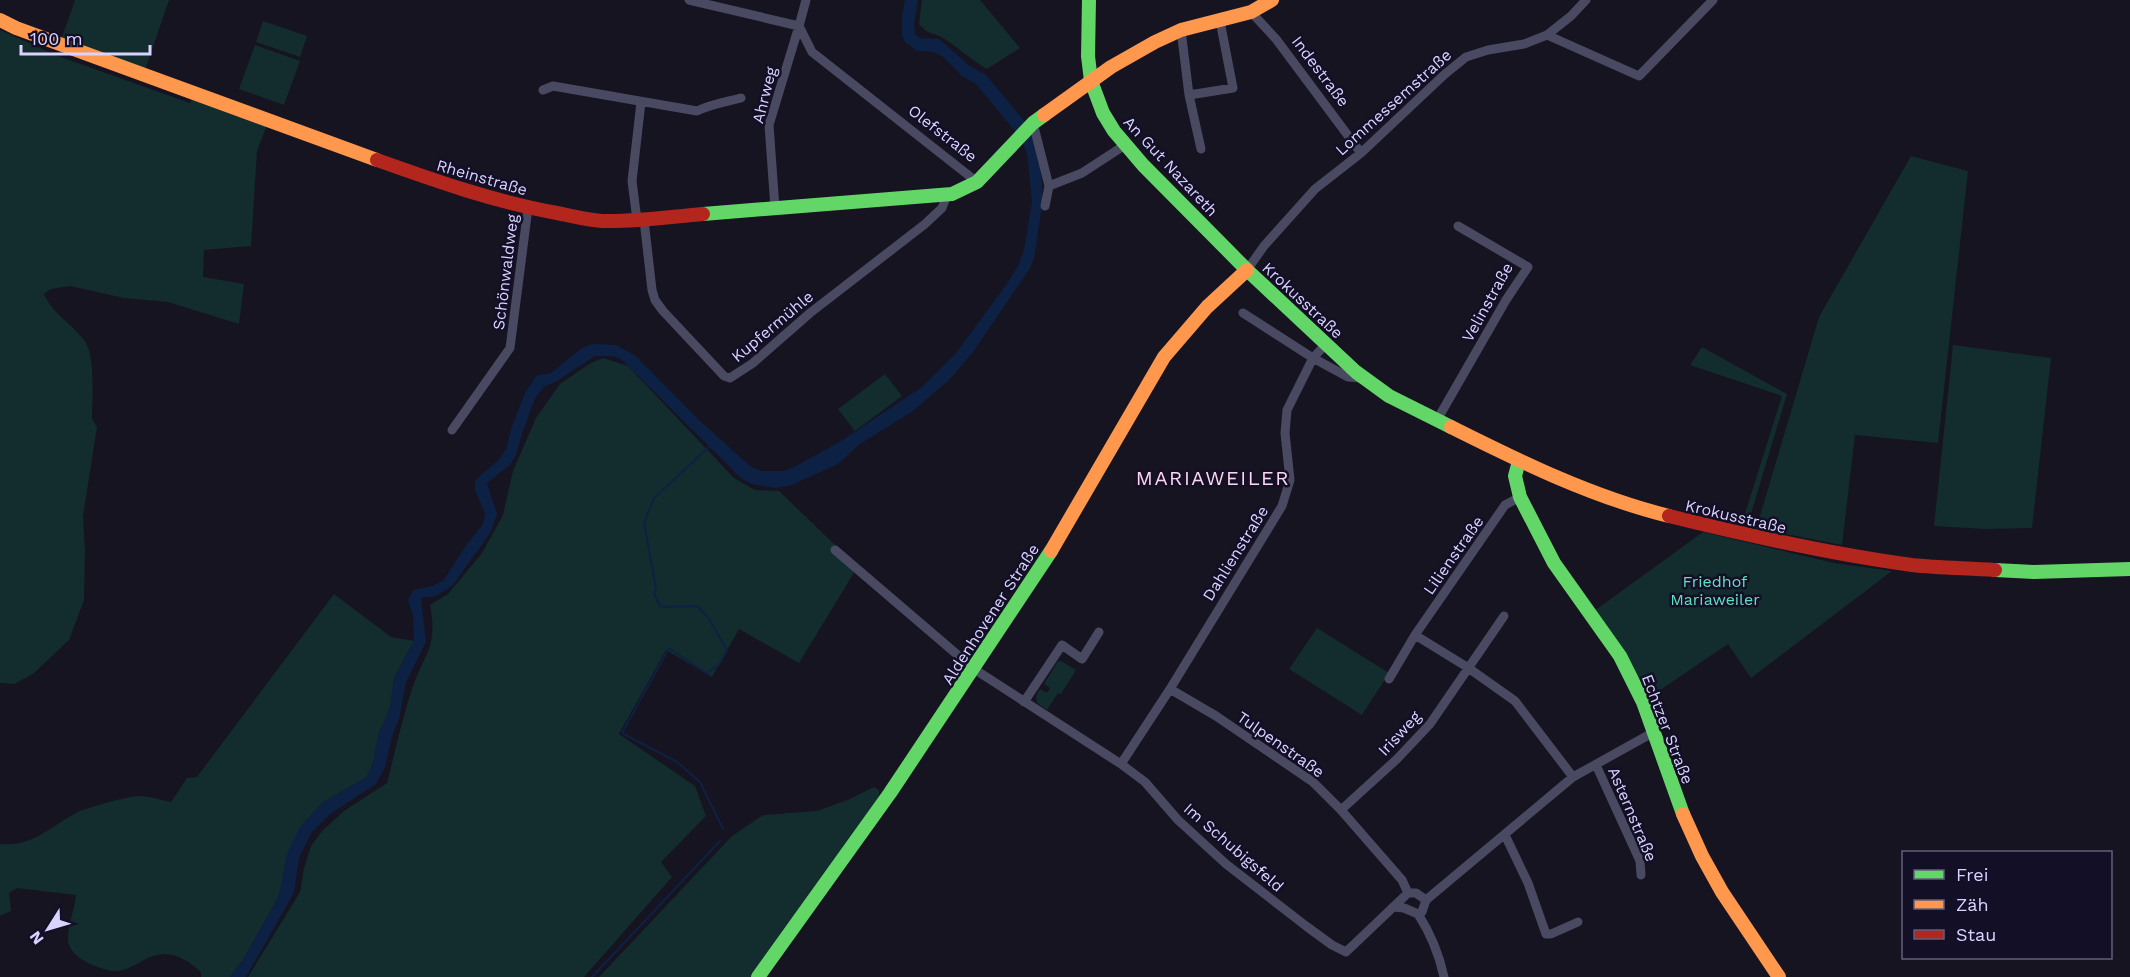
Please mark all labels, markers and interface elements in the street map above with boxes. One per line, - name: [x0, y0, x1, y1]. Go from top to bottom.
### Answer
- scale bar: [21, 18, 150, 56]
- text: 100 m: [30, 28, 83, 49]
- street label: Indestraße: [1288, 32, 1353, 110]
- street label: Lommessemstraße: [1331, 45, 1455, 159]
- street label: Ahrweg: [748, 64, 781, 125]
- street label: Olefstraße: [905, 101, 981, 166]
- street label: An Gut Nazareth: [1119, 112, 1222, 220]
- street label: Rheinstraße: [434, 155, 529, 199]
- street label: Schönwaldweg: [489, 213, 522, 331]
- street label: Krokusstraße: [1258, 258, 1347, 343]
- street label: Velinstraße: [1458, 259, 1517, 345]
- street label: Kupfermühle: [728, 287, 817, 366]
- district label: MARIAWEILER: [1136, 466, 1290, 490]
- street label: Krokusstraße: [1683, 496, 1788, 537]
- street label: Dahlienstraße: [1199, 502, 1272, 604]
- street label: Lilienstraße: [1419, 512, 1487, 598]
- street label: Aldenhovener Straße: [938, 540, 1043, 688]
- park label: Friedhof Mariaweiler: [1670, 572, 1760, 609]
- street label: Echtzer Straße: [1638, 672, 1697, 787]
- street label: Tulpenstraße: [1233, 707, 1328, 781]
- street label: Irisweg: [1374, 707, 1425, 760]
- street label: Asternstraße: [1604, 764, 1661, 864]
- street label: Im Schubigsfeld: [1180, 799, 1287, 896]
- legend: [1902, 851, 2112, 959]
- text: Frei: [1956, 864, 1988, 885]
- text: Zäh: [1956, 894, 1989, 915]
- north arrow: [18, 899, 78, 959]
- text: Stau: [1956, 924, 1996, 945]
- text: N: [25, 927, 48, 948]

